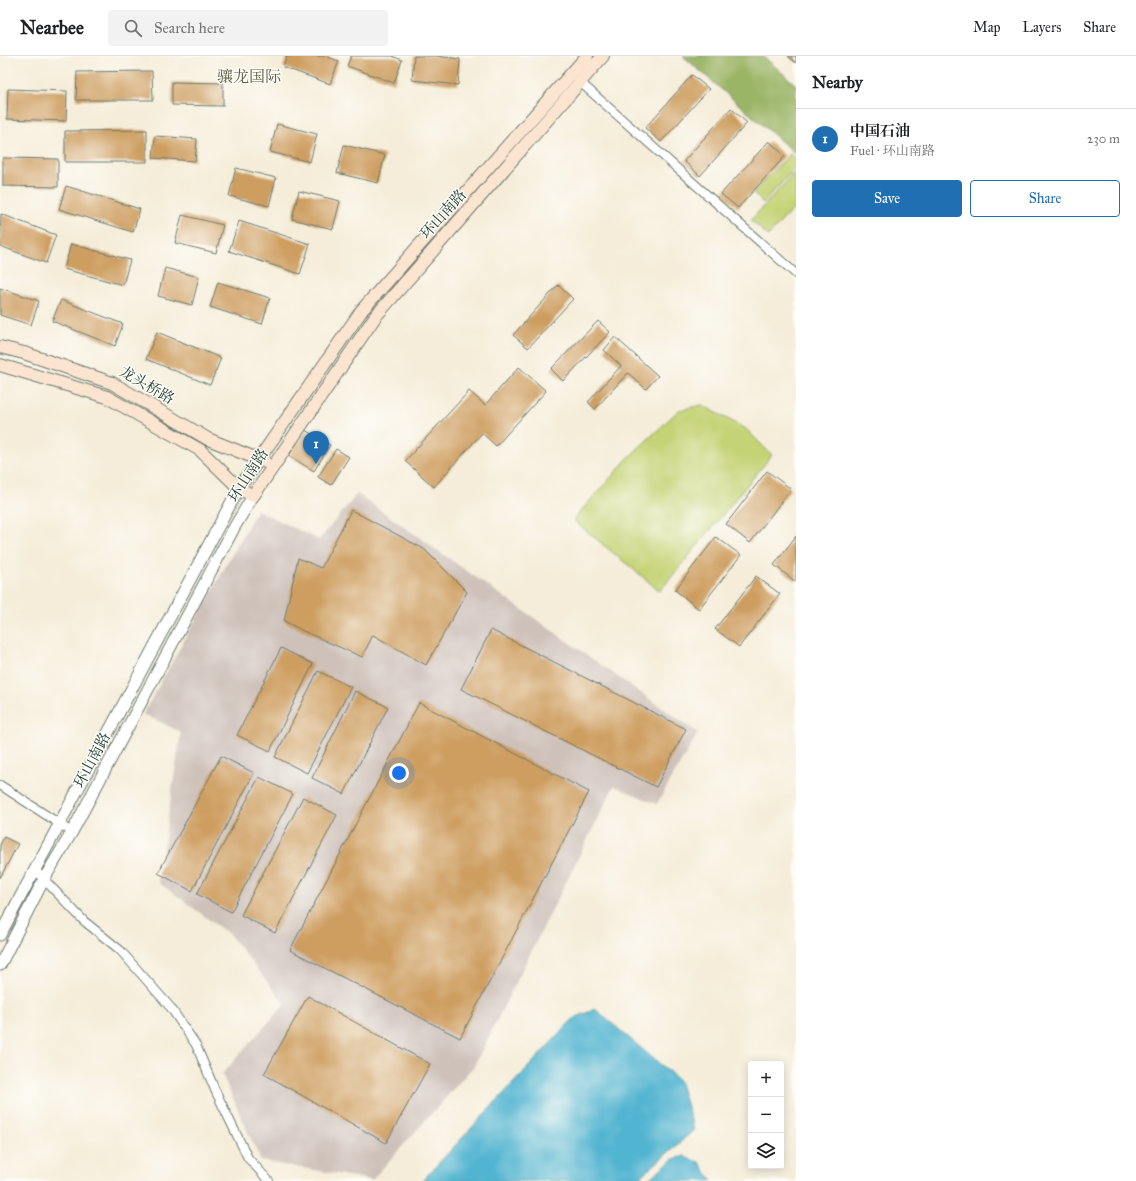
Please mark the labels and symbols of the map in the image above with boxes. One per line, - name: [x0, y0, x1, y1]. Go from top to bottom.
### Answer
- district label: 骧龙国际: [217, 67, 281, 86]
- street label: 环山南路: [416, 186, 470, 242]
- street label: 龙头桥路: [117, 362, 177, 408]
- pin: 1: [303, 431, 329, 464]
- street label: 环山南路: [224, 445, 272, 505]
- street label: 环山南路: [70, 729, 114, 791]
- your location: [389, 763, 409, 783]

